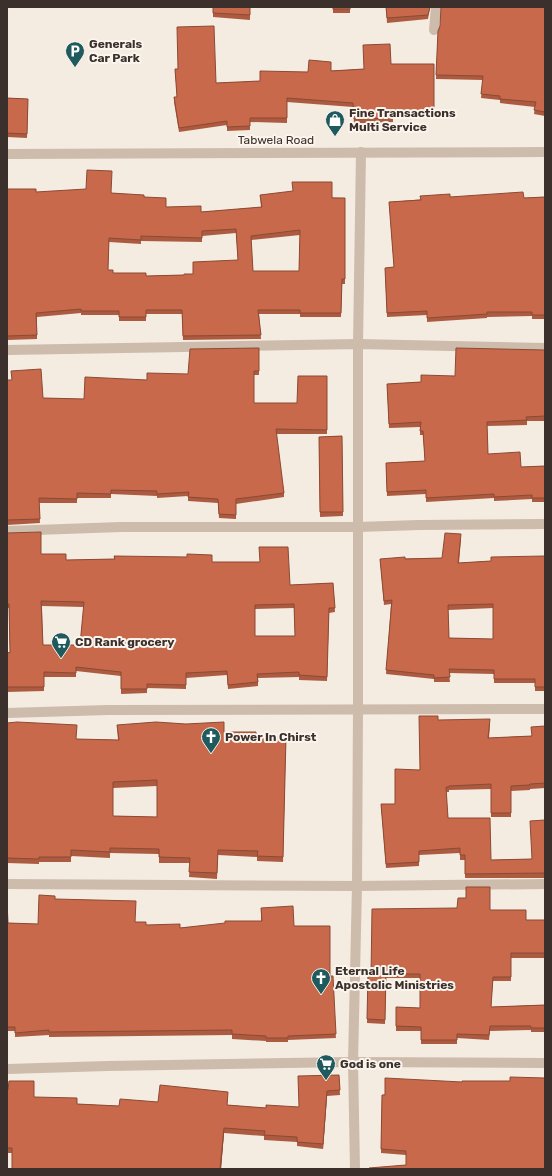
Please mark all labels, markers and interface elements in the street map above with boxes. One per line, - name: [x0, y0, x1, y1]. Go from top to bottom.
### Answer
- place label: Generals Car Park: [89, 37, 142, 65]
- parking icon: Generals Car Park: [64, 40, 86, 68]
- place label: Fine Transactions Multi Service: [349, 106, 456, 134]
- shop icon: Fine Transactions Multi Service: [324, 109, 346, 137]
- street label: Tabwela Road: [238, 133, 314, 147]
- supermarket icon: CD Rank grocery: [50, 631, 72, 659]
- place label: CD Rank grocery: [75, 635, 174, 649]
- church icon: Power In Chirst: [200, 726, 222, 754]
- place label: Power In Chirst: [225, 730, 317, 744]
- place label: Eternal Life Apostolic Ministries: [335, 964, 454, 992]
- church icon: Eternal Life Apostolic Ministries: [310, 967, 332, 995]
- supermarket icon: God is one: [315, 1053, 337, 1081]
- place label: God is one: [340, 1057, 401, 1071]

